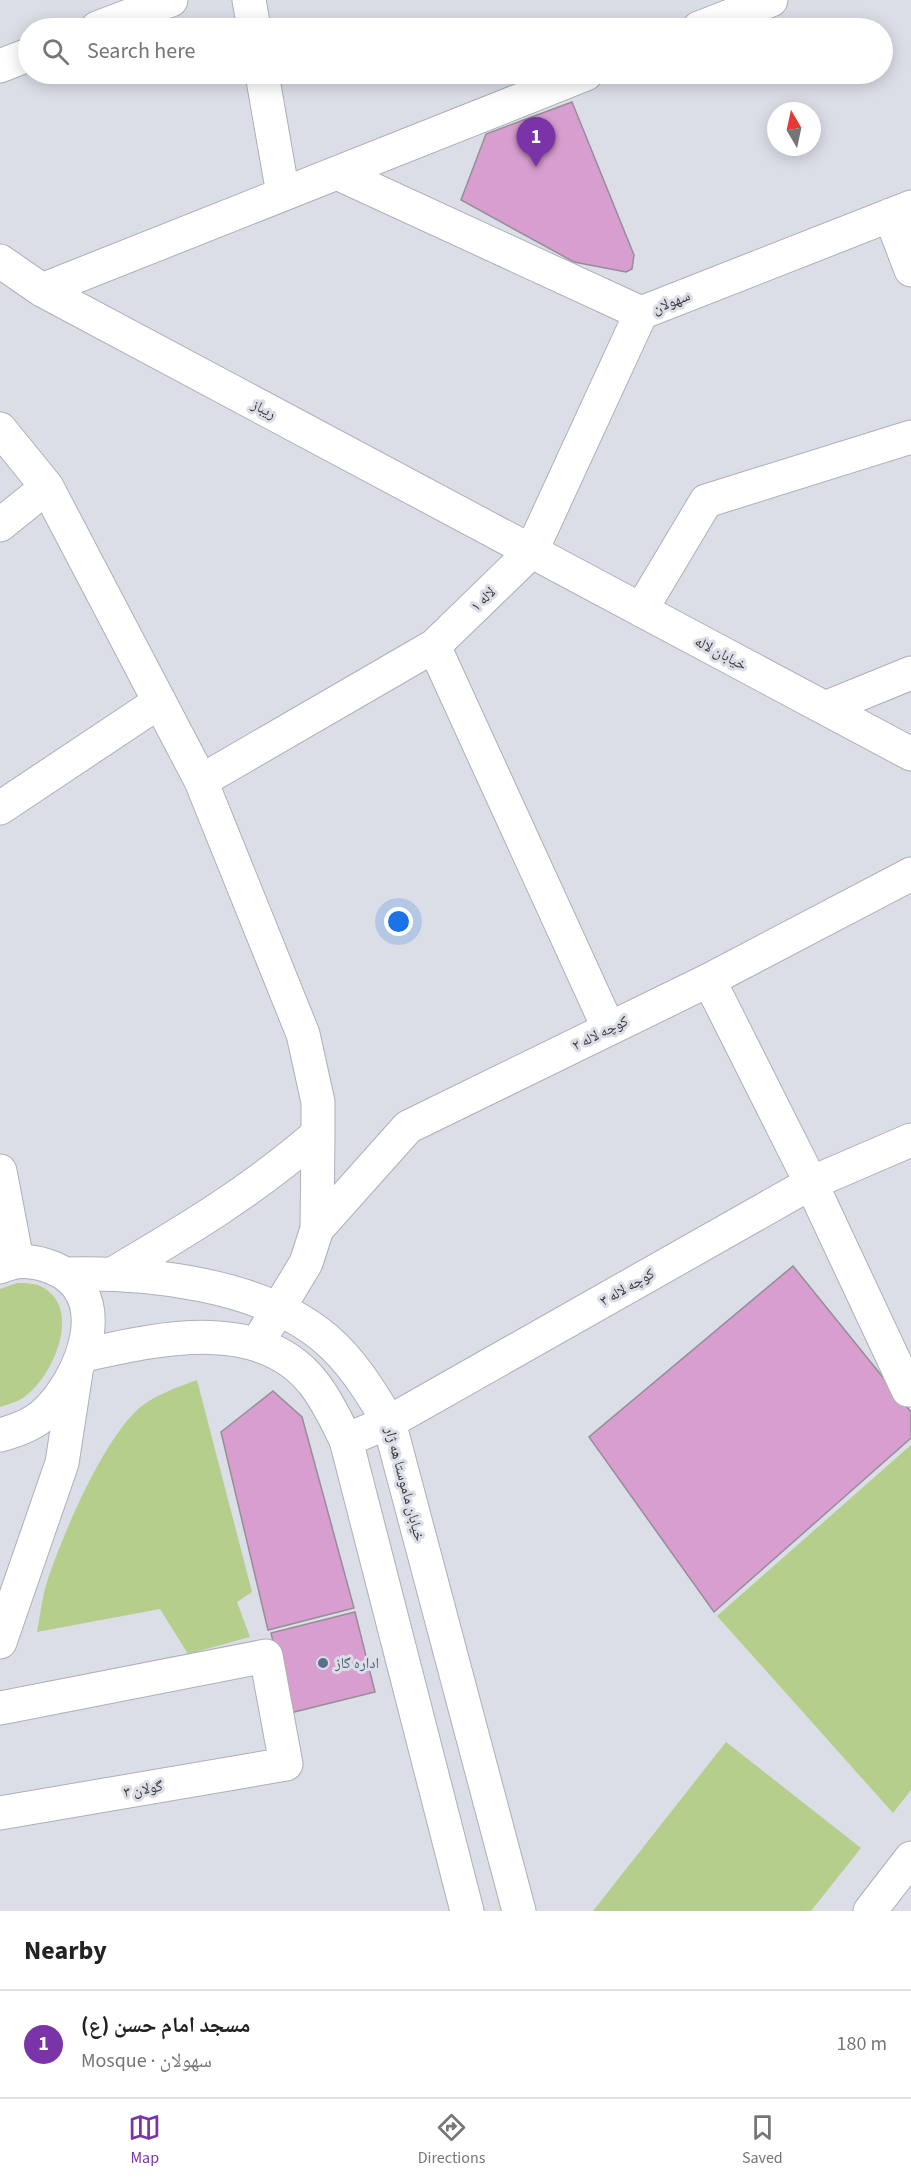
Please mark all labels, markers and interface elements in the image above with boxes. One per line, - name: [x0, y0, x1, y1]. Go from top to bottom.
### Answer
- search box: [18, 18, 893, 84]
- icon: search: [39, 35, 72, 68]
- text: Search here: [87, 35, 195, 67]
- north arrow: [767, 102, 821, 156]
- pin: 1: [516, 118, 556, 167]
- street label: سهولان: [649, 285, 693, 320]
- street label: ریباز: [247, 394, 280, 425]
- street label: لاله ۱: [466, 582, 501, 616]
- street label: خیابان لاله: [691, 631, 751, 676]
- your location: [384, 907, 413, 936]
- street label: کوچه لاله ۲: [569, 1011, 632, 1056]
- street label: کوچه لاله ۳: [596, 1263, 659, 1312]
- street label: خیابان ماموستا هه ژار: [379, 1424, 430, 1544]
- place label: اداره گاز: [334, 1653, 379, 1674]
- marker: اداره گاز: [316, 1656, 330, 1670]
- street label: گولان ۳: [122, 1776, 165, 1803]
- text: Nearby: [24, 1932, 107, 1969]
- text: مسجد امام حسن (ع): [81, 2009, 250, 2041]
- text: 1: [38, 2030, 49, 2058]
- text: 180 m: [837, 2030, 887, 2058]
- text: Mosque · سهولان: [81, 2047, 212, 2075]
- tab: Map: [128, 2111, 161, 2169]
- tab: Directions: [418, 2111, 485, 2169]
- tab: Saved: [742, 2111, 783, 2169]

